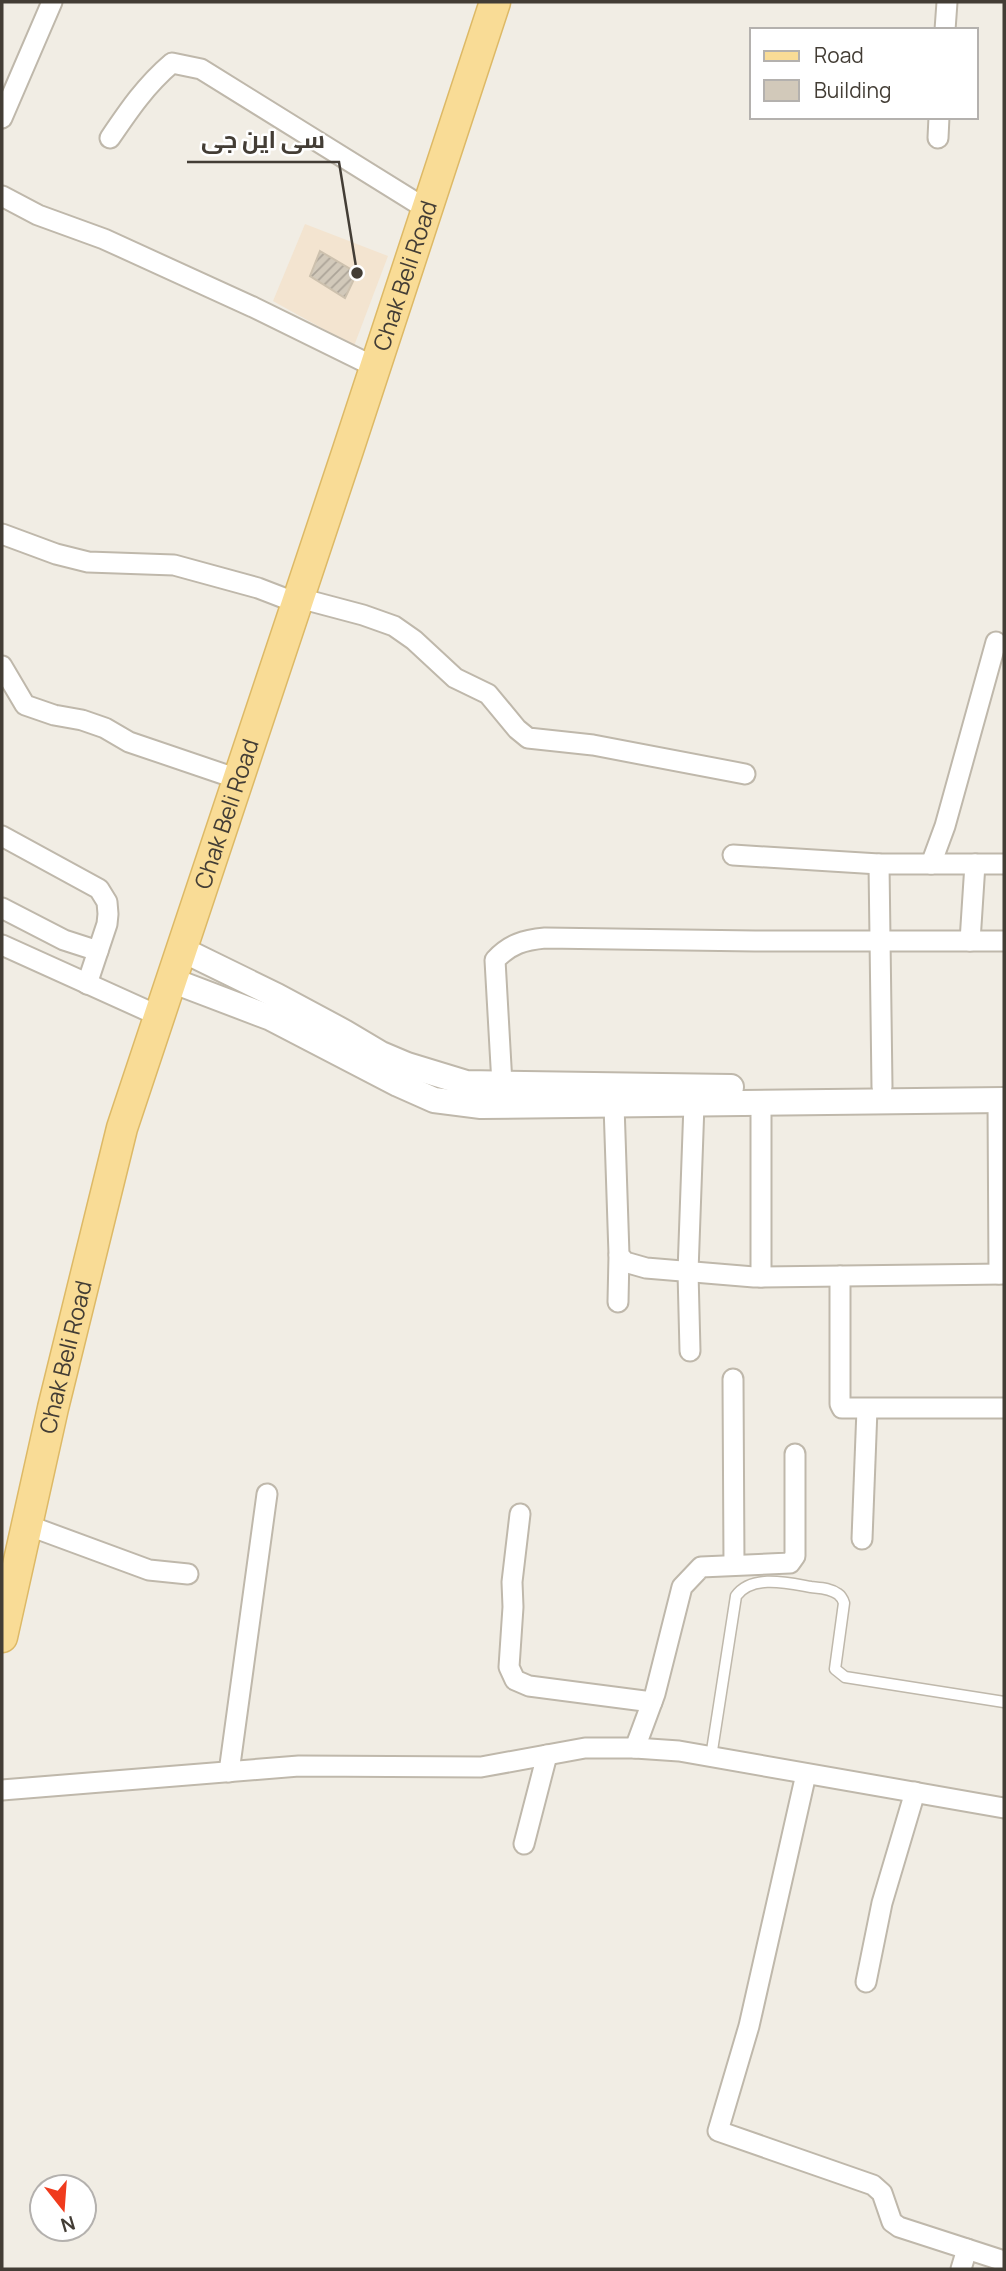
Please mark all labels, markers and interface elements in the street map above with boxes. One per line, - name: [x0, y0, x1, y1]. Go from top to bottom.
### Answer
- legend: [750, 28, 978, 119]
- text: Road: [814, 41, 864, 69]
- text: Building: [814, 76, 891, 104]
- callout: سی این جی: [187, 117, 339, 162]
- text: سی این جی: [201, 122, 325, 155]
- street label: Chak Beli Road: [365, 196, 444, 355]
- street label: Chak Beli Road: [186, 734, 266, 893]
- street label: Chak Beli Road: [31, 1277, 99, 1436]
- north arrow: [28, 2173, 98, 2243]
- text: N: [58, 2210, 78, 2239]

